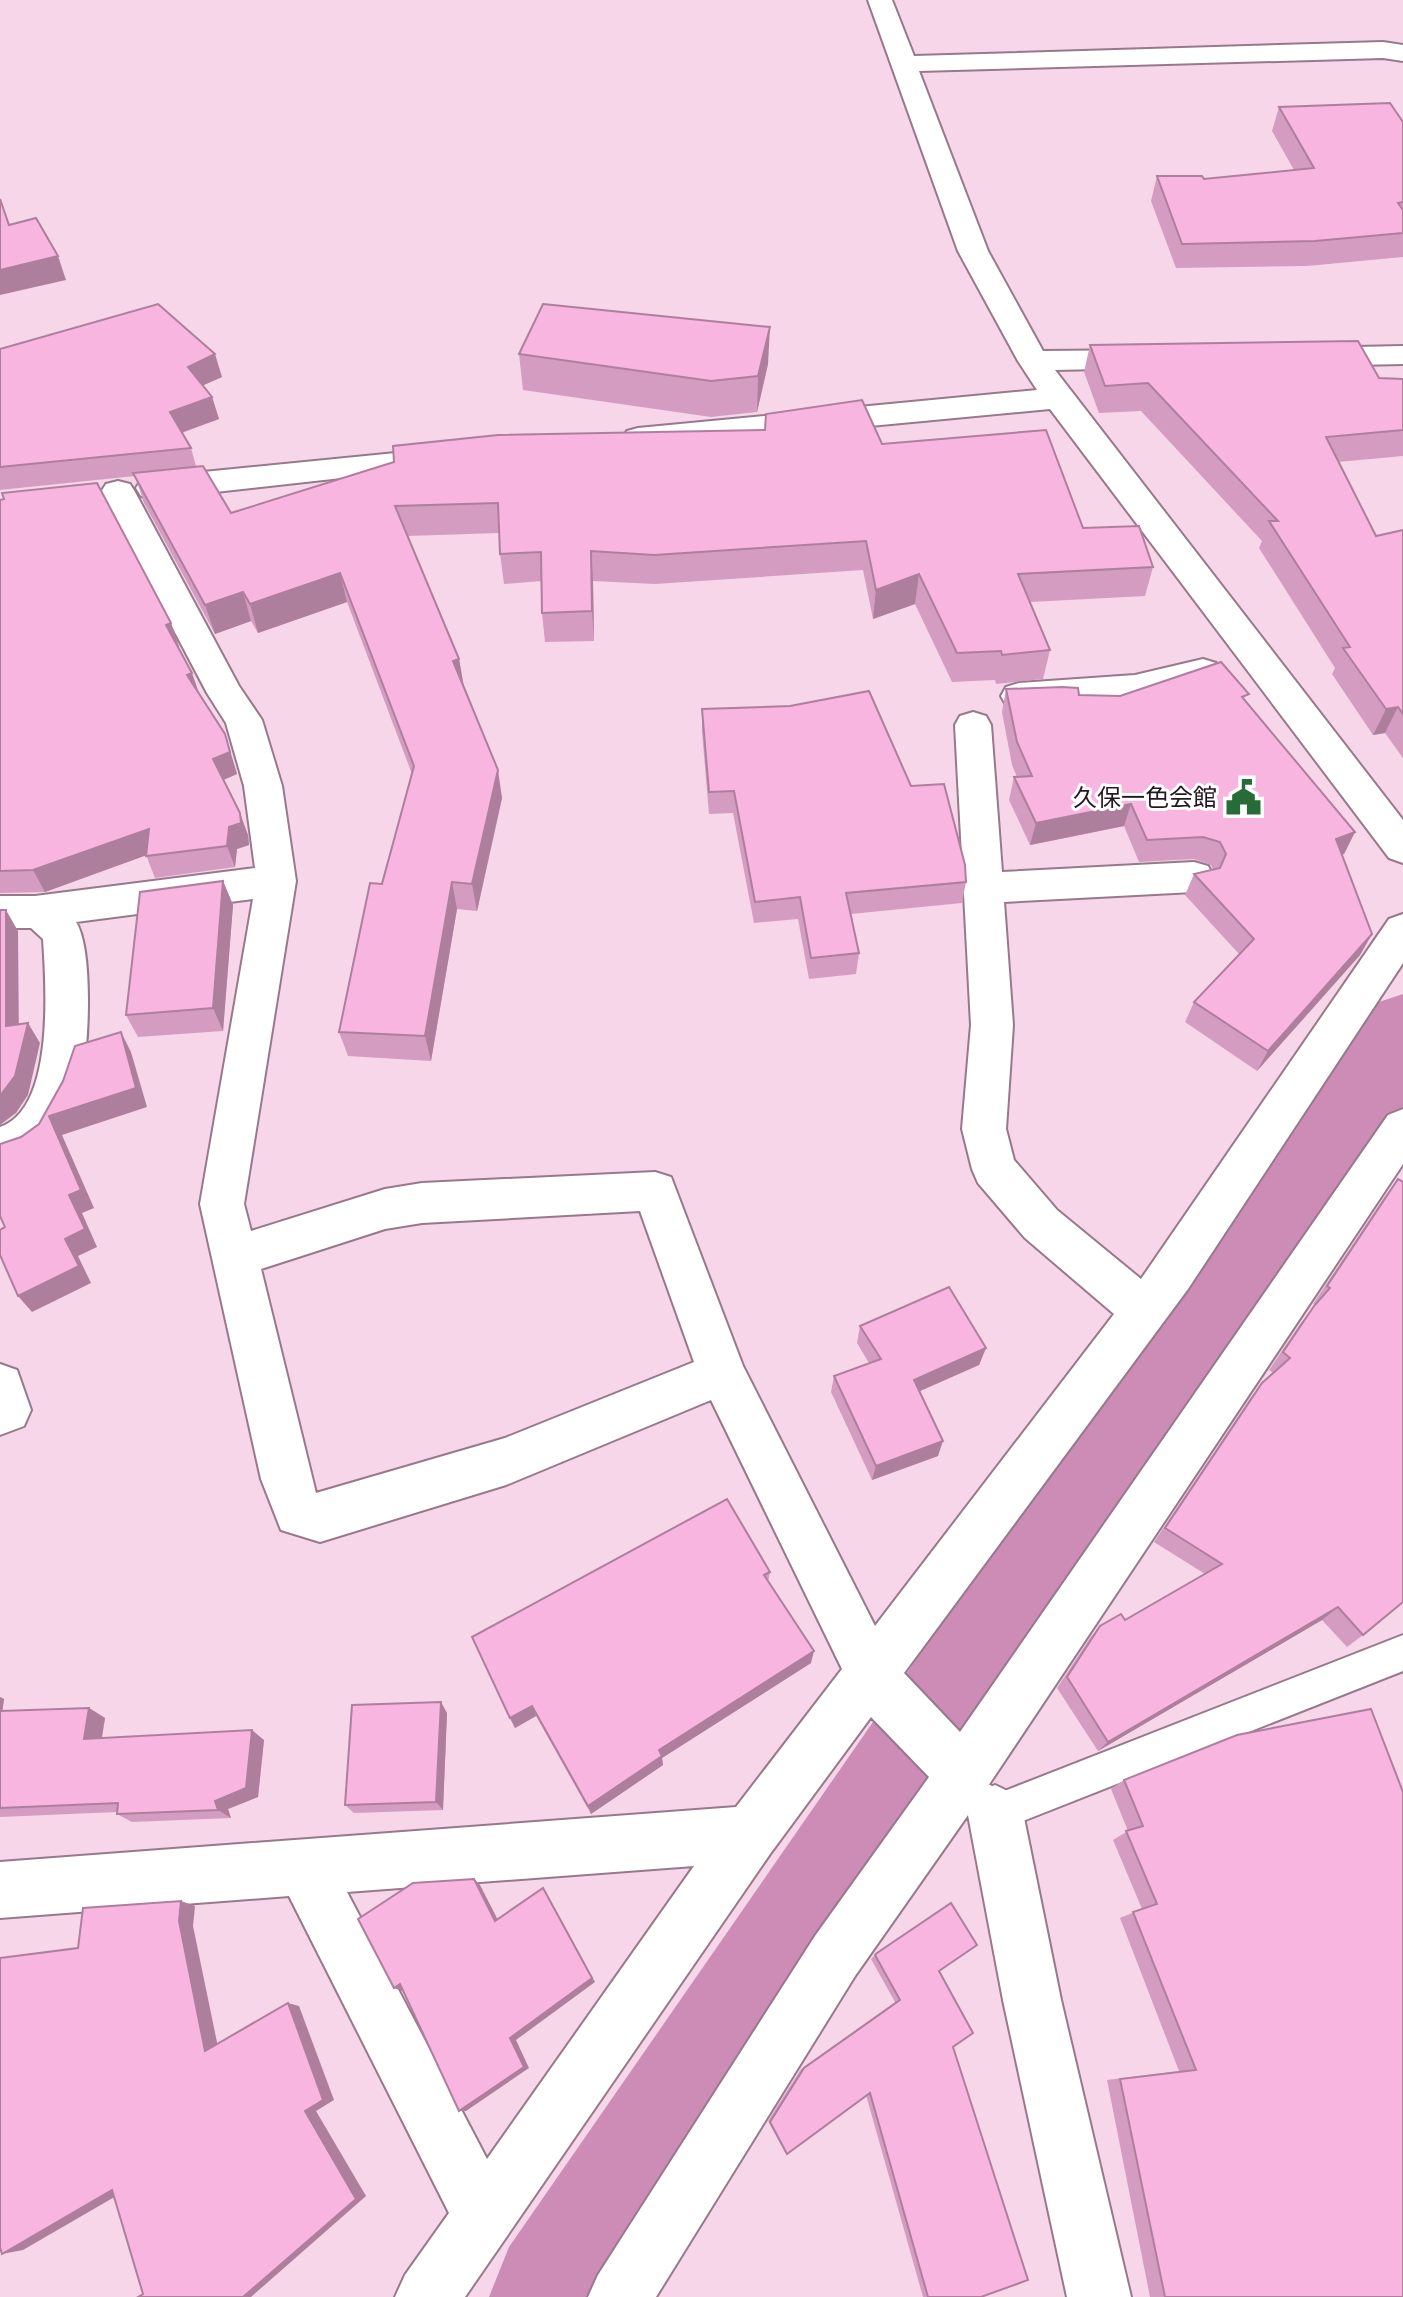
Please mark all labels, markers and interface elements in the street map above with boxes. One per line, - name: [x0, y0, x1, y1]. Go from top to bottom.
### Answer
- public building icon: 久保一色会館: [1224, 778, 1262, 816]
- place label: 久保一色会館: [1073, 783, 1217, 812]

